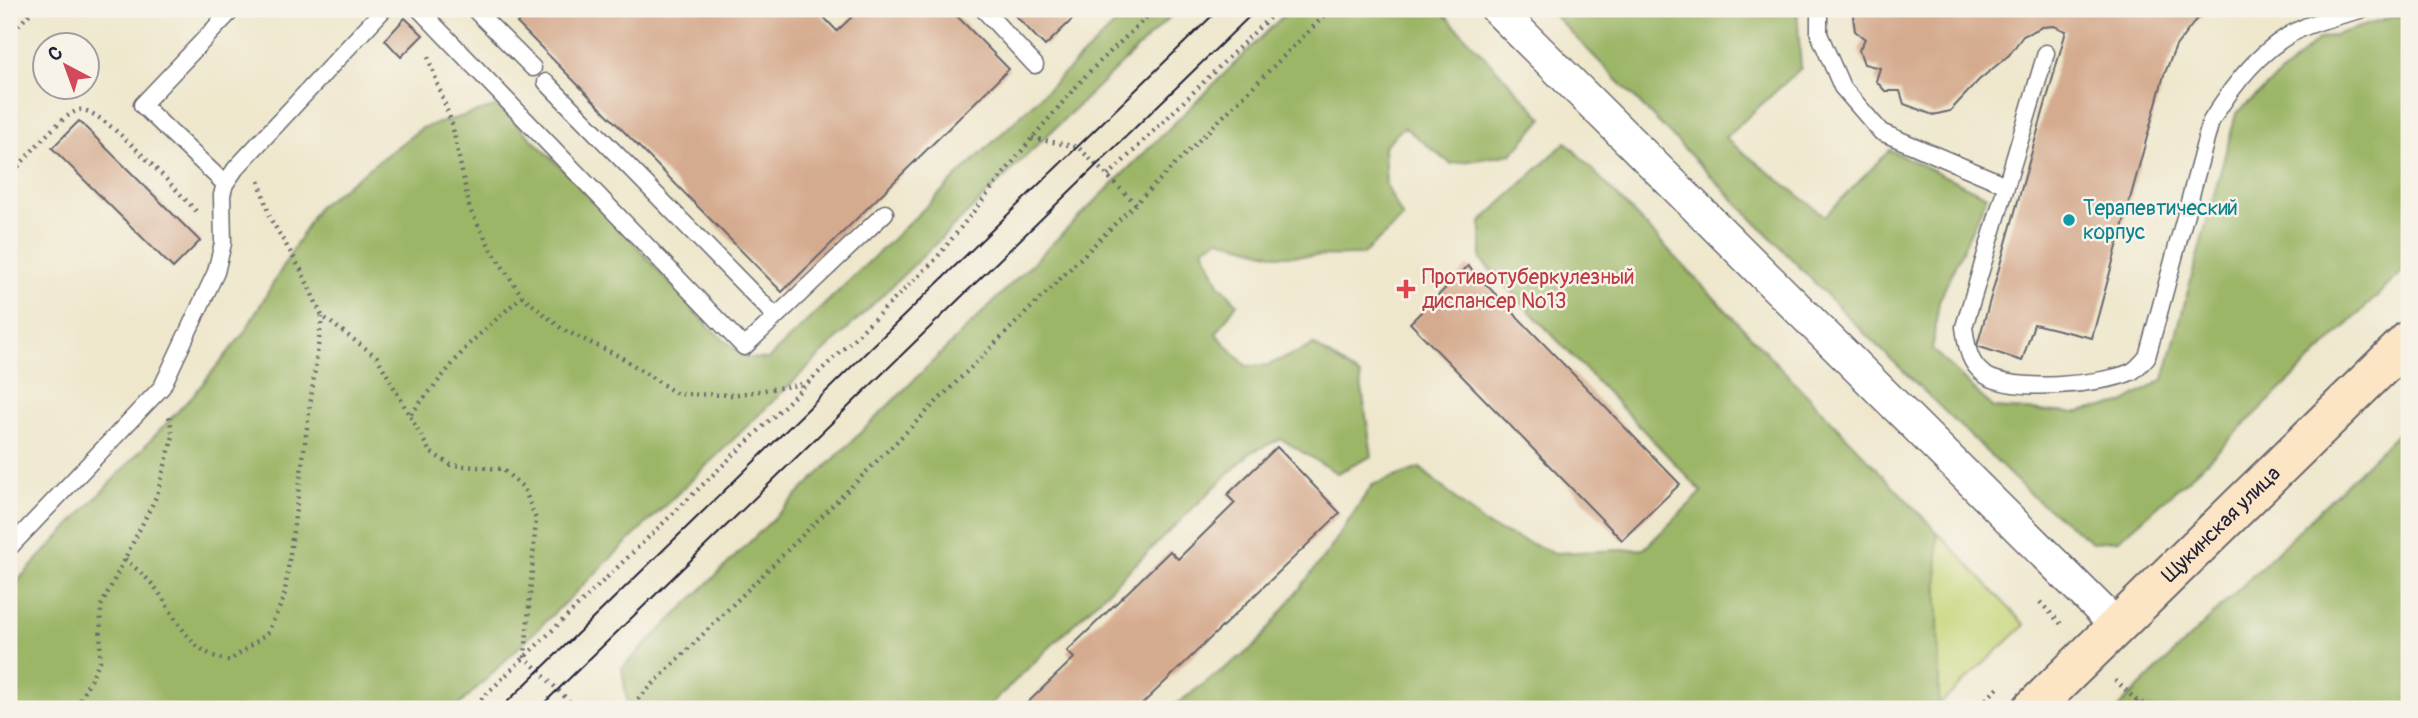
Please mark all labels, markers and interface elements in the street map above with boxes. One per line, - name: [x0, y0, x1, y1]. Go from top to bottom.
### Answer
- north arrow: [32, 32, 102, 102]
- text: С: [43, 41, 68, 67]
- place label: Терапевтический корпус: [2083, 195, 2238, 246]
- marker: Терапевтический корпус: [2061, 212, 2077, 228]
- place label: Противотуберкулезный диспансер №13: [1422, 264, 1634, 315]
- marker: Противотуберкулезный диспансер №13: [1396, 279, 1416, 299]
- street label: Щукинская улица: [2155, 460, 2286, 589]

